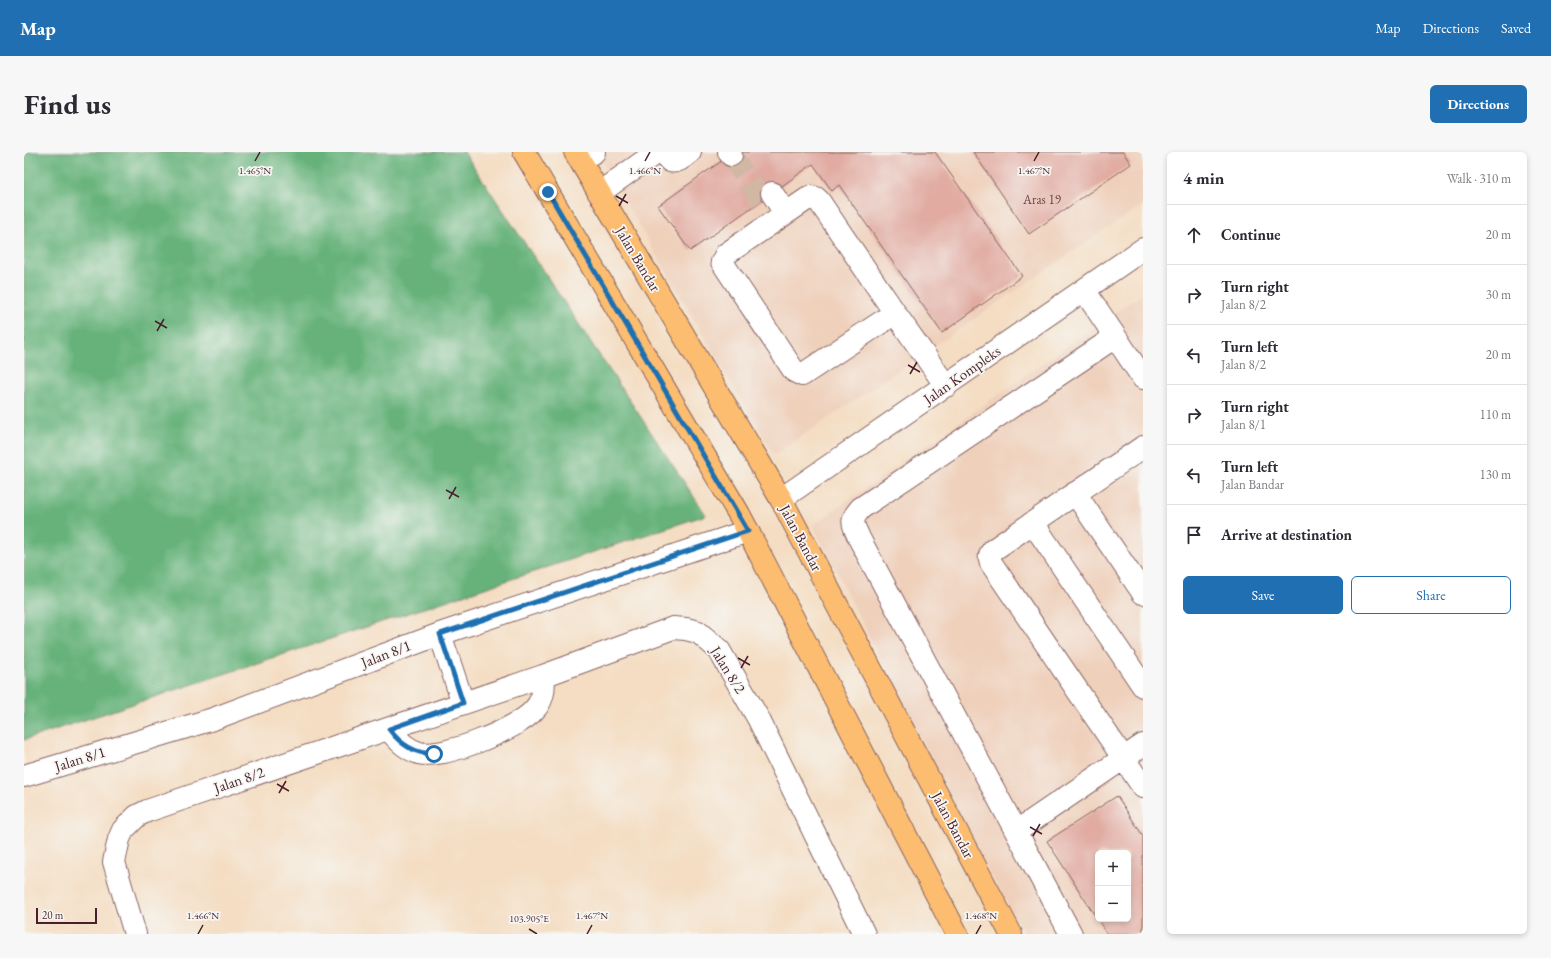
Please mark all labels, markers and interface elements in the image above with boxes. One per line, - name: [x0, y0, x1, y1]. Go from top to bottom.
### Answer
- text: Map: [20, 16, 56, 41]
- text: Map: [1375, 19, 1401, 37]
- text: Directions: [1423, 19, 1479, 37]
- text: Saved: [1501, 19, 1531, 37]
- button: Directions: [1430, 85, 1527, 123]
- text: Find us: [24, 86, 111, 122]
- text: 1.465°N: [239, 164, 271, 177]
- text: 1.466°N: [629, 164, 661, 177]
- text: 1.467°N: [1018, 164, 1050, 177]
- text: 4 min: [1183, 167, 1224, 189]
- text: Walk · 310 m: [1447, 170, 1511, 187]
- route end: [539, 183, 557, 201]
- house number: Aras 19: [1022, 191, 1062, 208]
- street label: Jalan Bandar: [610, 221, 665, 295]
- icon: ahead: [1183, 224, 1205, 246]
- text: Continue: [1221, 225, 1281, 244]
- text: 20 m: [1486, 226, 1511, 243]
- text: Turn right: [1221, 277, 1289, 296]
- icon: right: [1183, 284, 1205, 306]
- text: 30 m: [1486, 286, 1511, 303]
- text: Jalan 8/2: [1221, 296, 1266, 313]
- text: Turn left: [1221, 337, 1278, 356]
- street label: Jalan Kompleks: [918, 341, 1004, 409]
- icon: left: [1183, 344, 1205, 366]
- text: 20 m: [1486, 346, 1511, 363]
- text: Jalan 8/2: [1221, 356, 1266, 373]
- text: Turn right: [1221, 397, 1289, 416]
- icon: right: [1183, 404, 1205, 426]
- text: 110 m: [1480, 406, 1511, 423]
- text: Jalan 8/1: [1221, 416, 1266, 433]
- text: Turn left: [1221, 457, 1278, 476]
- icon: left: [1183, 464, 1205, 486]
- text: 130 m: [1480, 466, 1511, 483]
- text: Jalan Bandar: [1221, 476, 1284, 493]
- street label: Jalan Bandar: [775, 499, 827, 574]
- icon: arrive: [1183, 524, 1205, 546]
- text: Arrive at destination: [1221, 525, 1352, 544]
- button: Save: [1183, 576, 1343, 614]
- button: Share: [1351, 576, 1511, 614]
- street label: Jalan 8/1: [356, 635, 413, 672]
- street label: Jalan 8/2: [706, 641, 751, 697]
- street label: Jalan 8/1: [50, 742, 107, 776]
- route start: [425, 745, 443, 763]
- street label: Jalan 8/2: [209, 762, 267, 798]
- street label: Jalan Bandar: [927, 786, 979, 861]
- map controls: [1095, 850, 1131, 922]
- button: +: [1095, 850, 1131, 886]
- button: −: [1095, 886, 1131, 922]
- scale bar: [36, 906, 97, 925]
- text: 20 m: [42, 908, 63, 922]
- text: 1.466°N: [187, 909, 219, 922]
- text: 1.467°N: [576, 909, 608, 922]
- text: 1.468°N: [965, 909, 997, 922]
- text: 103.905°E: [509, 912, 549, 925]

